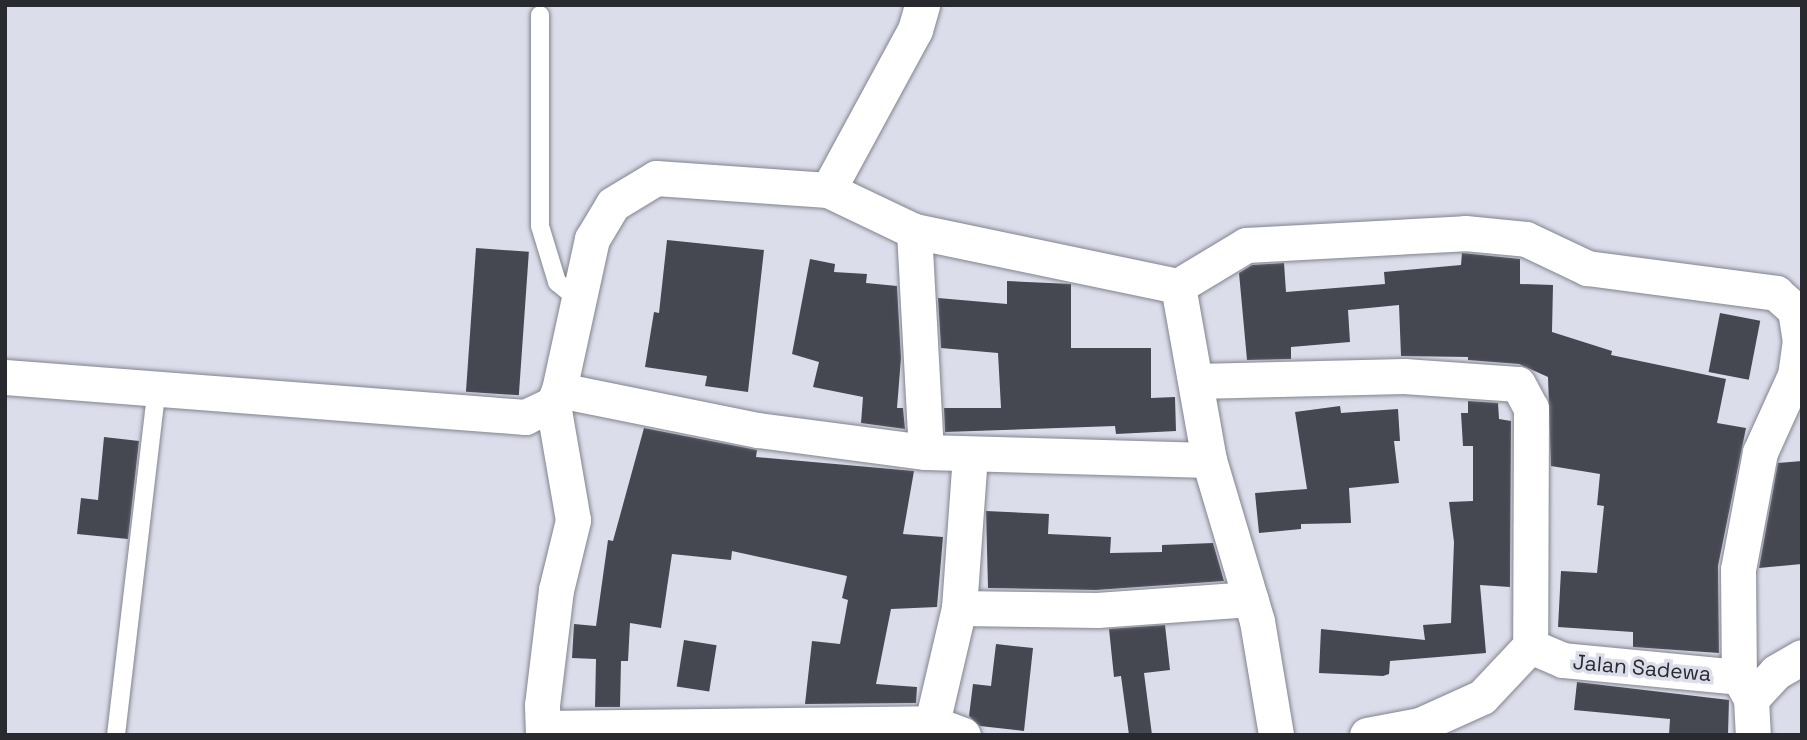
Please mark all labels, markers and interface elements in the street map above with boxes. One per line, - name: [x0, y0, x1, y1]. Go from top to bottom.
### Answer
- street label: Jalan Sadewa: [1572, 649, 1712, 687]

